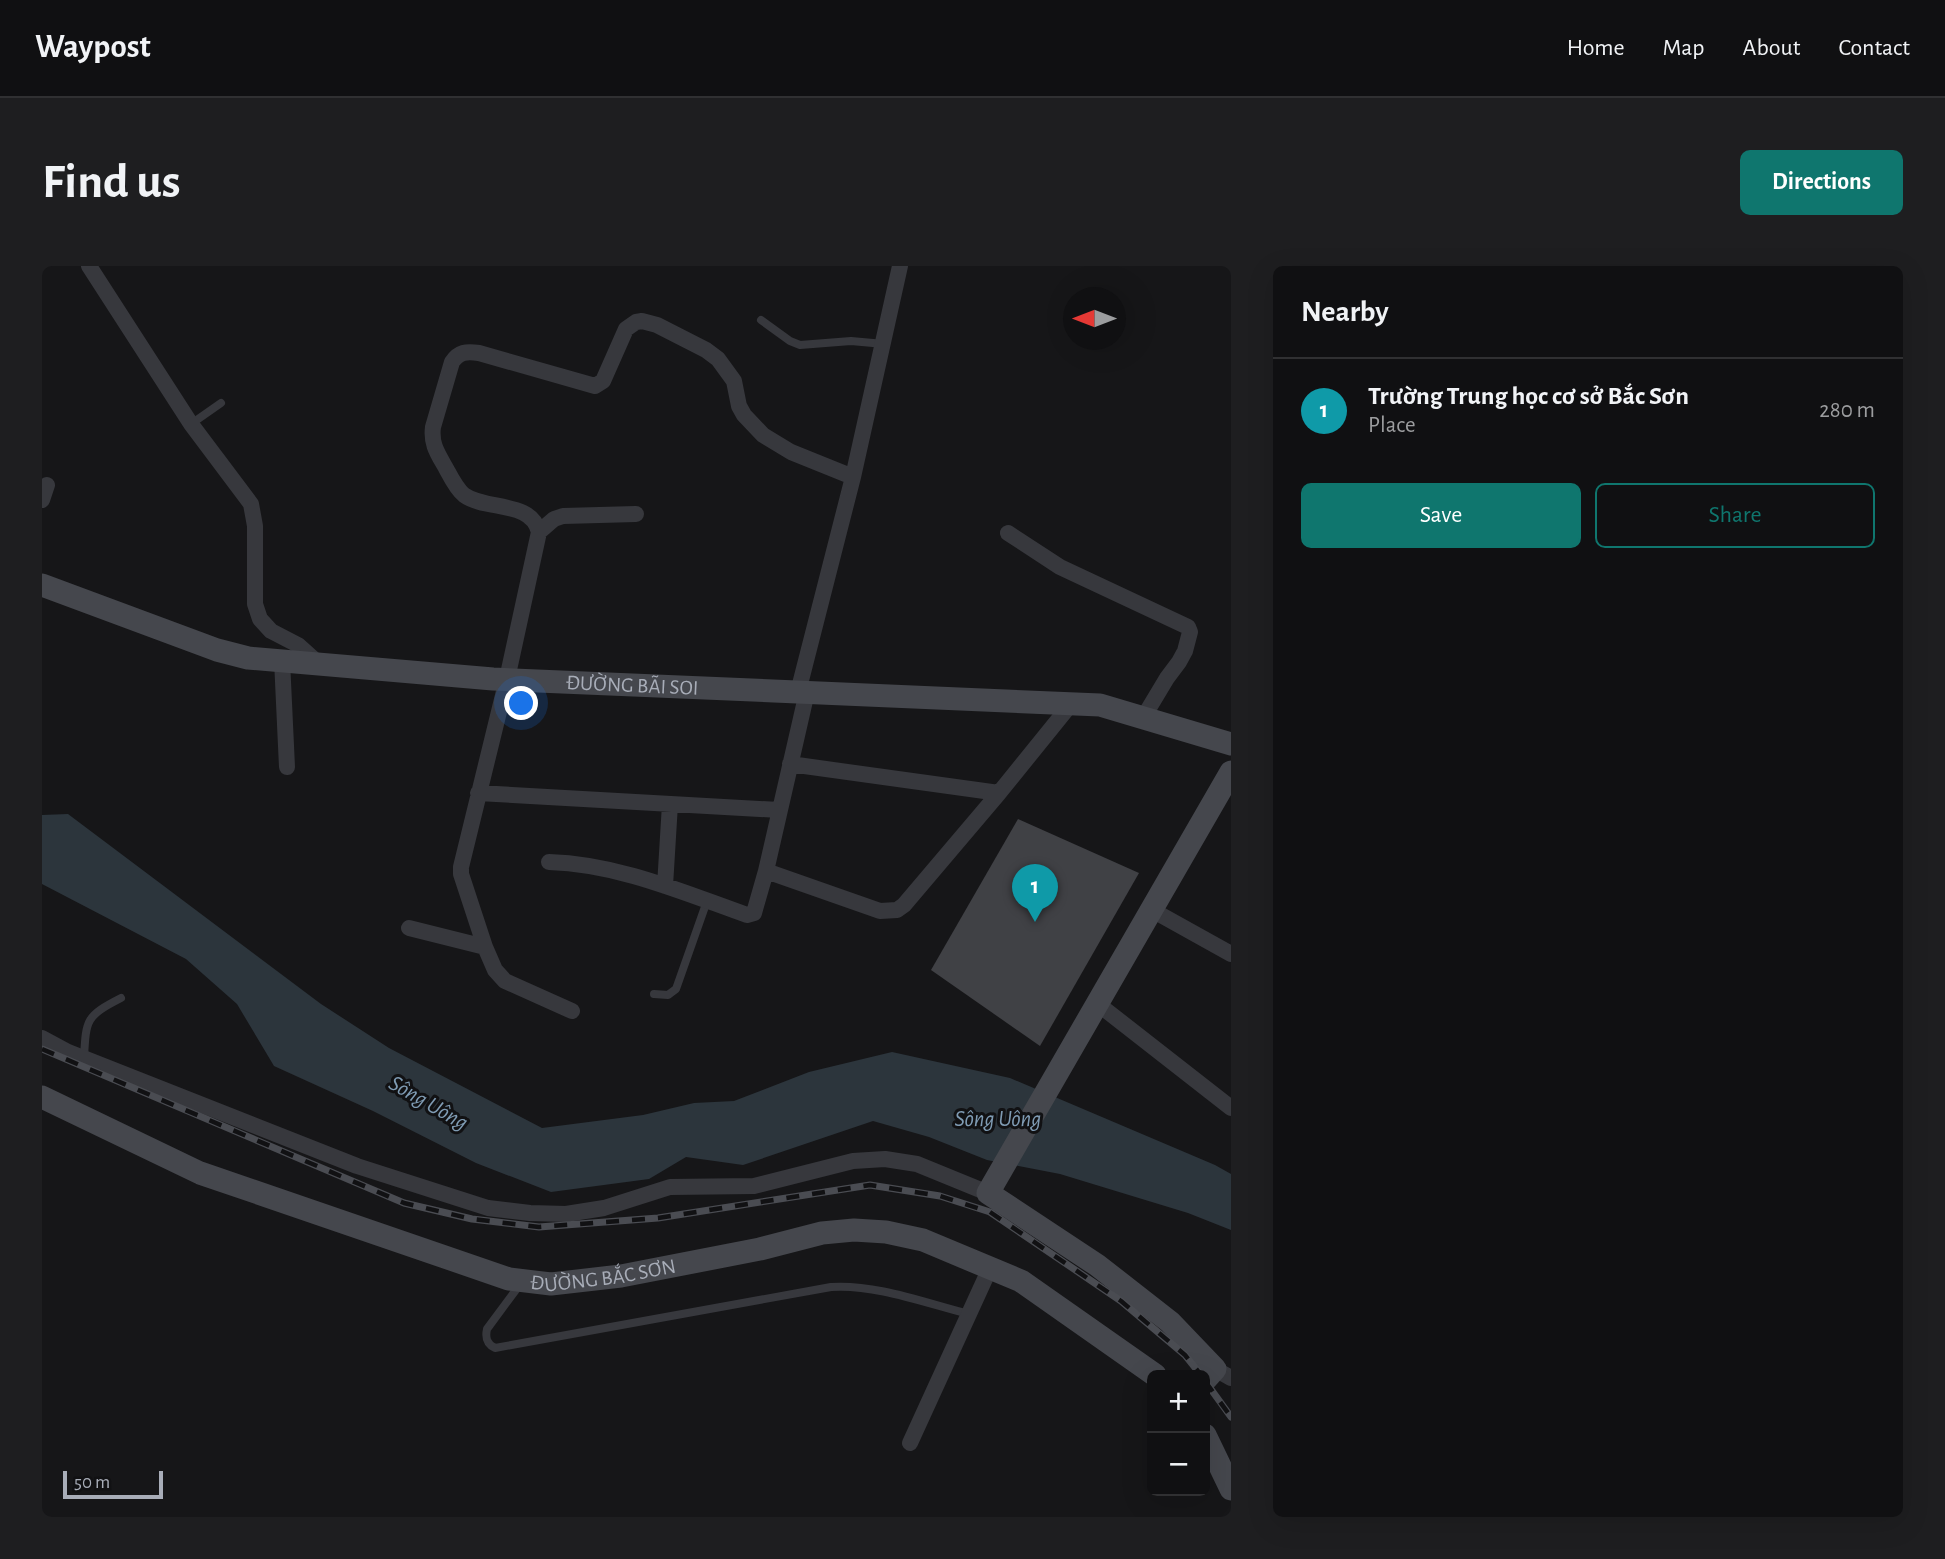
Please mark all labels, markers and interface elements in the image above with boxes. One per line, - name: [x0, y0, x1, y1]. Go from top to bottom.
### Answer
- text: Waypost: [35, 31, 151, 64]
- text: Home: [1567, 36, 1625, 60]
- text: Map: [1663, 36, 1705, 60]
- text: About: [1743, 36, 1800, 60]
- text: Contact: [1838, 36, 1910, 60]
- button: Directions: [1740, 150, 1903, 215]
- text: Find us: [42, 158, 181, 207]
- north arrow: [1063, 287, 1126, 350]
- text: Nearby: [1301, 297, 1389, 327]
- text: Trường Trung học cơ sở Bắc Sơn: [1368, 383, 1689, 409]
- text: 1: [1320, 399, 1328, 422]
- text: 280 m: [1819, 399, 1875, 422]
- text: Place: [1368, 414, 1416, 437]
- button: Save: [1301, 483, 1581, 548]
- button: Share: [1595, 483, 1875, 548]
- street label: ĐƯỜNG BÃI SOI: [566, 671, 699, 699]
- your location: [504, 686, 538, 720]
- pin: 1: [1012, 864, 1058, 922]
- water label: Sông Uông: [385, 1072, 472, 1135]
- water label: Sông Uông: [955, 1108, 1042, 1131]
- street label: ĐƯỜNG BẮC SƠN: [529, 1256, 678, 1296]
- map controls: [1147, 1370, 1210, 1496]
- button: +: [1147, 1370, 1210, 1433]
- button: −: [1147, 1433, 1210, 1496]
- scale bar: [63, 1468, 163, 1500]
- text: 50 m: [74, 1473, 110, 1492]

